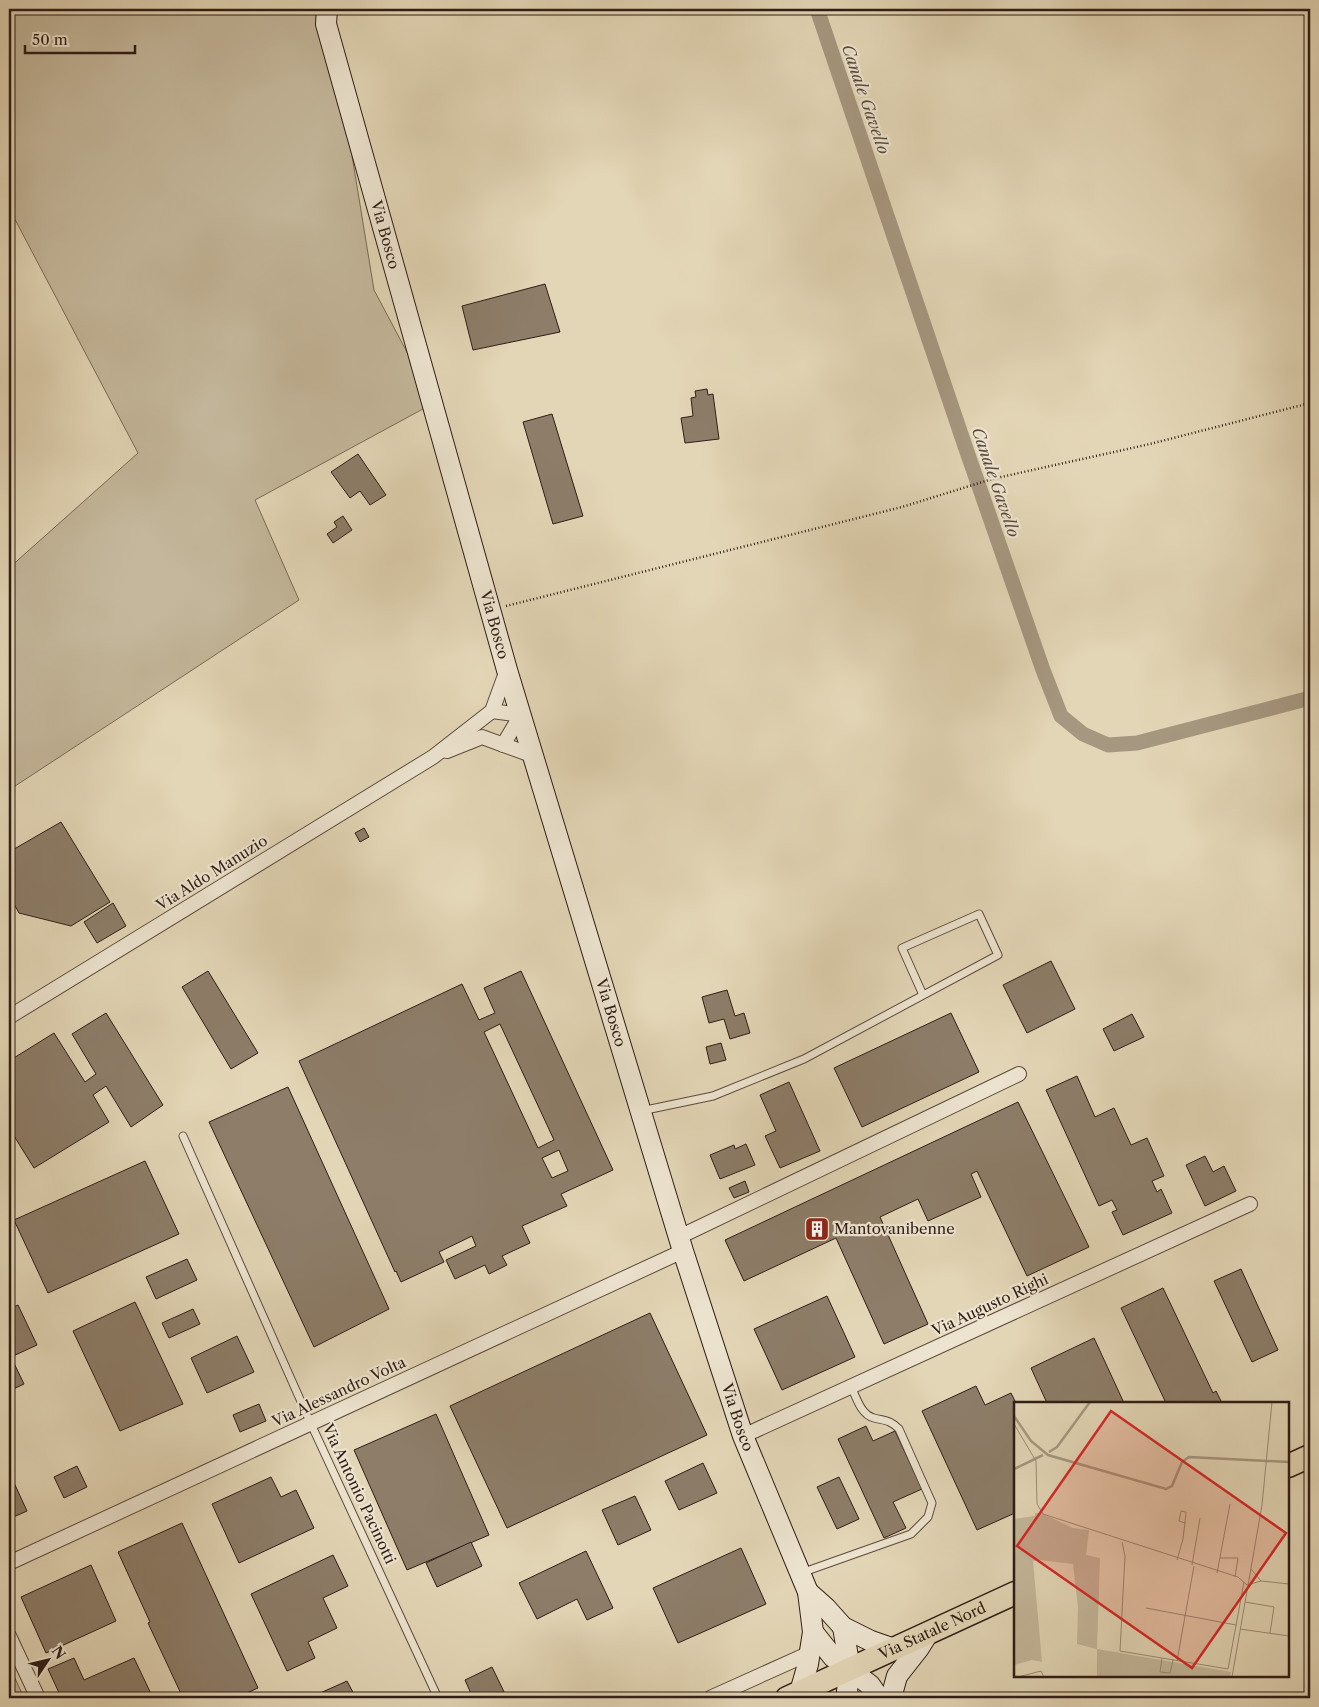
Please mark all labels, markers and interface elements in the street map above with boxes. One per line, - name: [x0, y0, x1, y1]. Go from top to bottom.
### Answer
- scale bar: [25, 22, 135, 54]
- text: 50 m: [32, 30, 68, 49]
- water label: Canale Gavello: [838, 41, 894, 157]
- street label: Via Bosco: [367, 197, 404, 271]
- water label: Canale Gavello: [968, 424, 1024, 540]
- street label: Via Bosco: [476, 587, 513, 661]
- street label: Via Aldo Manuzio: [152, 831, 271, 915]
- street label: Via Bosco: [592, 975, 631, 1049]
- building icon: Mantovanibenne: [804, 1216, 830, 1242]
- place label: Mantovanibenne: [834, 1219, 955, 1238]
- street label: Via Augusto Righi: [928, 1269, 1051, 1340]
- street label: Via Alessandro Volta: [268, 1352, 409, 1431]
- street label: Via Bosco: [717, 1380, 758, 1454]
- inset map: [1014, 1402, 1289, 1677]
- street label: Via Antonio Pacinotti: [318, 1420, 400, 1567]
- street label: Via Statale Nord: [875, 1598, 989, 1664]
- north arrow: [22, 1634, 72, 1684]
- text: N: [48, 1642, 70, 1663]

